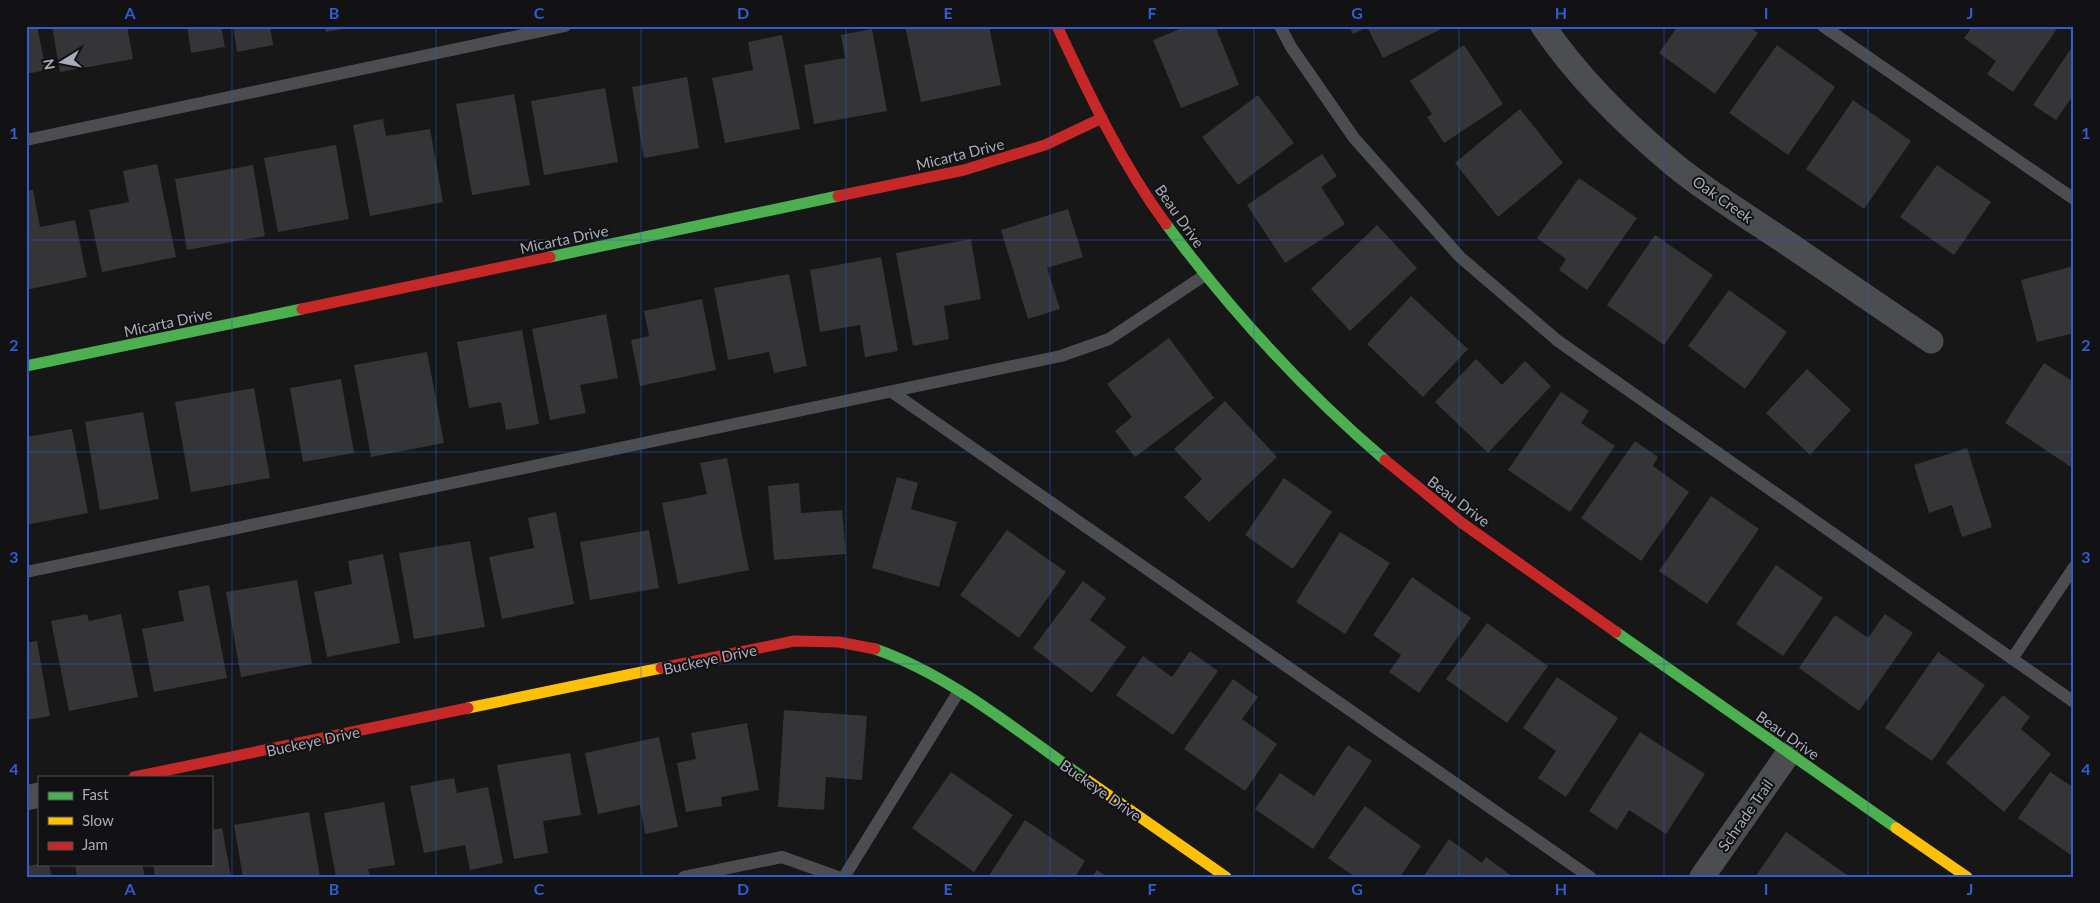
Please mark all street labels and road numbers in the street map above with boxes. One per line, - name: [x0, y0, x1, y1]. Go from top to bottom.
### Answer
- street label: Micarta Drive: [914, 134, 1006, 174]
- street label: Oak Creek: [1689, 172, 1757, 226]
- street label: Beau Drive: [1152, 181, 1208, 251]
- street label: Micarta Drive: [518, 221, 610, 257]
- street label: Micarta Drive: [122, 304, 214, 340]
- street label: Beau Drive: [1424, 472, 1494, 530]
- street label: Buckeye Drive: [662, 640, 758, 678]
- street label: Beau Drive: [1753, 707, 1823, 763]
- street label: Buckeye Drive: [265, 722, 361, 760]
- street label: Buckeye Drive: [1057, 755, 1145, 825]
- street label: Schrade Trail: [1714, 776, 1776, 854]

